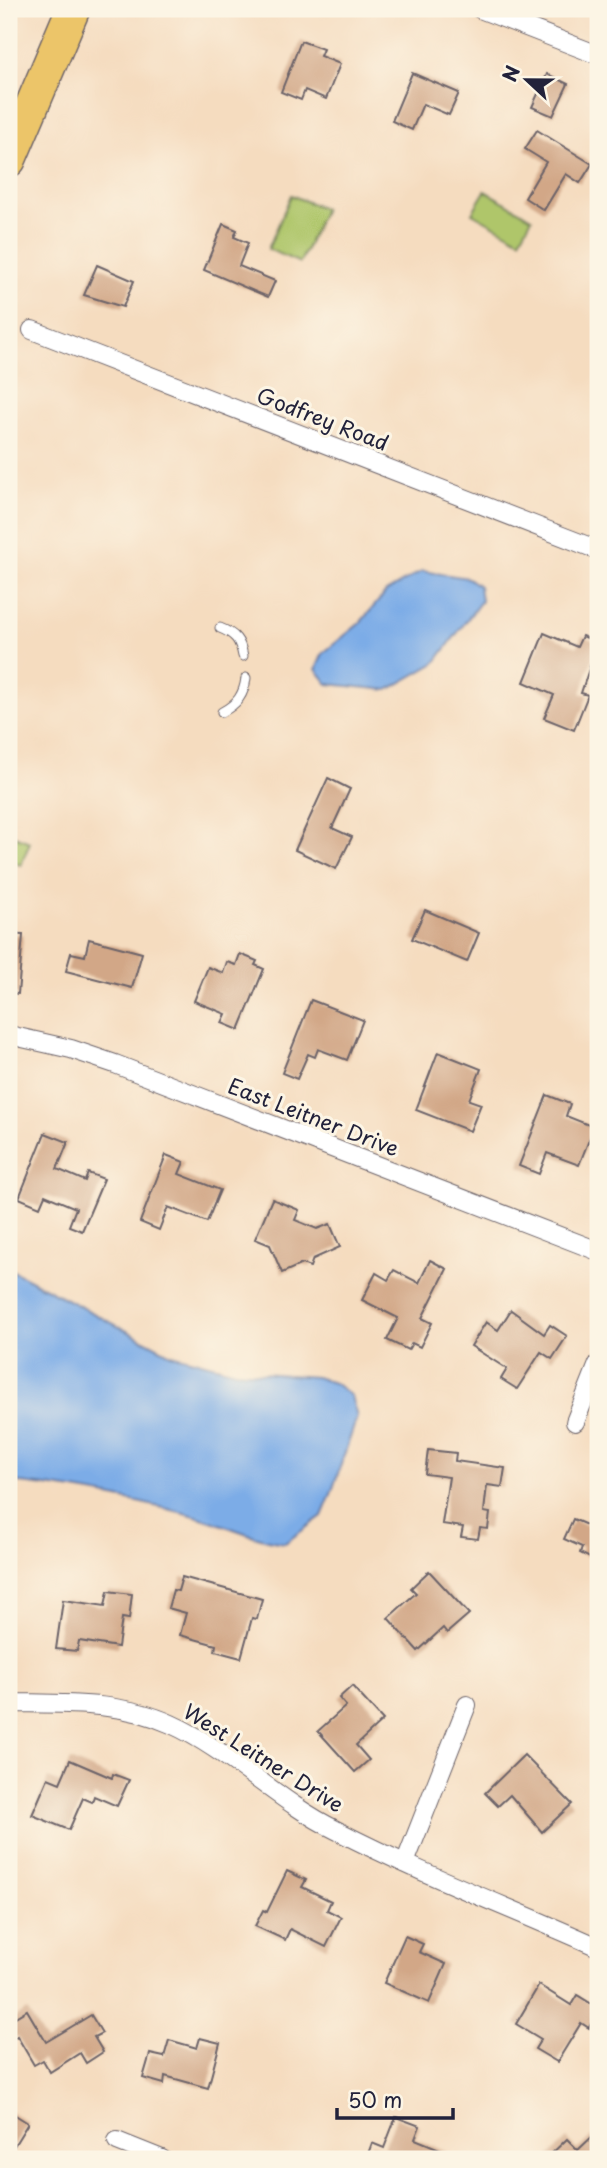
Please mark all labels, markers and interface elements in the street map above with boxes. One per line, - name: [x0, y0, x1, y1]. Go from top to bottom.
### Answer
- north arrow: [491, 46, 562, 116]
- text: N: [495, 61, 526, 85]
- street label: Godfrey Road: [252, 378, 394, 458]
- street label: East Leitner Drive: [224, 1069, 404, 1163]
- street label: West Leitner Drive: [177, 1695, 351, 1819]
- scale bar: [337, 2077, 453, 2121]
- text: 50 m: [348, 2083, 402, 2115]

